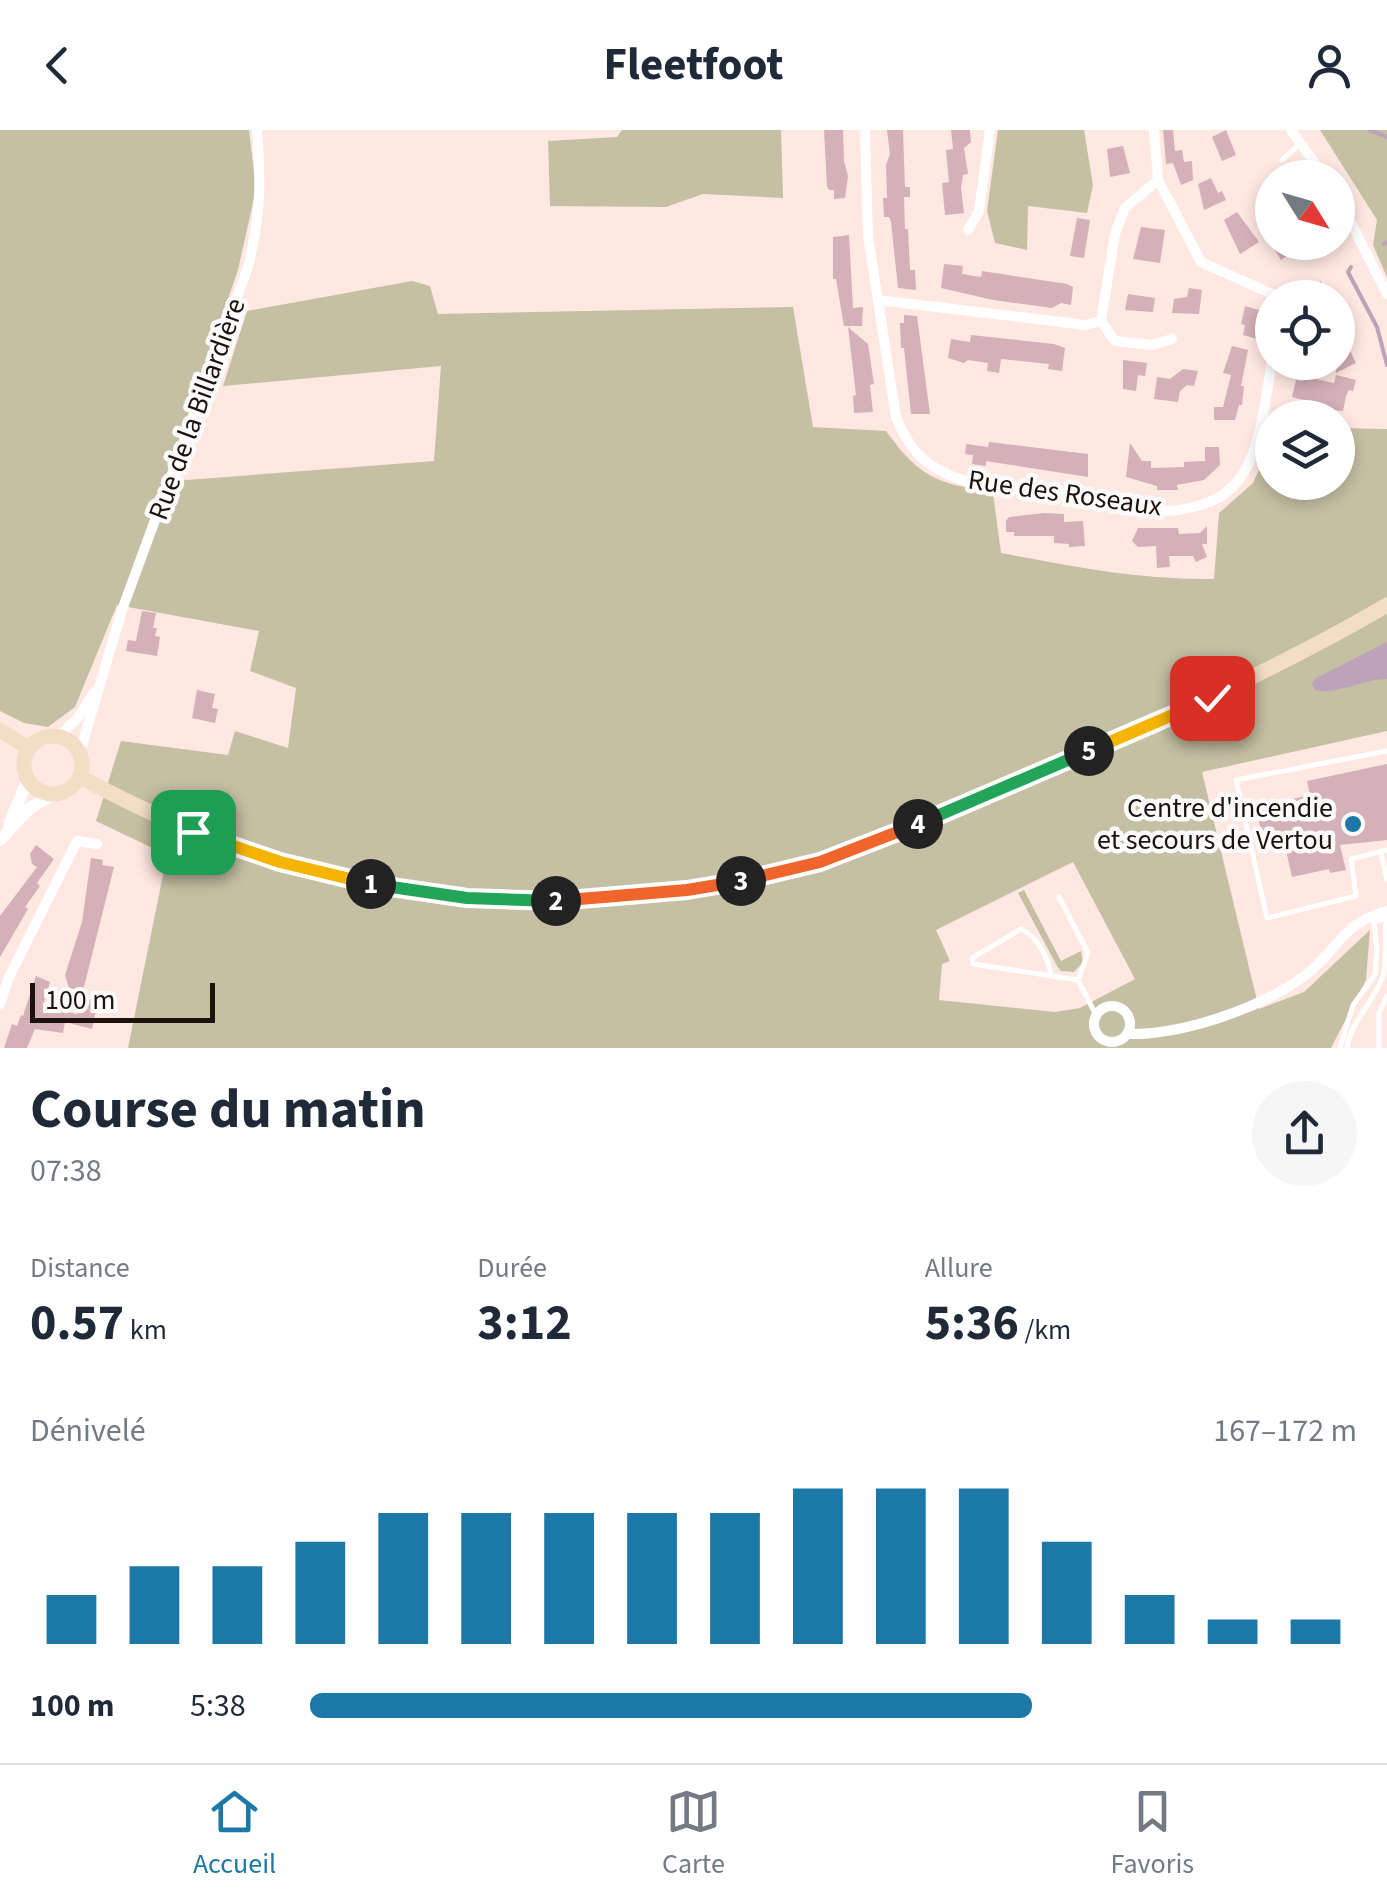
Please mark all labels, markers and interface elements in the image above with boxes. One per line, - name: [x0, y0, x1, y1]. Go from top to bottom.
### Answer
- text: Fleetfoot: [603, 33, 784, 97]
- icon: back: [30, 38, 85, 93]
- icon: person: [1302, 38, 1357, 93]
- north arrow: [1255, 160, 1355, 260]
- map controls: [1255, 160, 1355, 500]
- button: locate: [1255, 280, 1355, 380]
- street label: Rue de la Billardière: [138, 293, 256, 525]
- button: layers: [1255, 400, 1355, 500]
- street label: Rue des Roseaux: [966, 460, 1165, 526]
- pin: [1170, 656, 1255, 741]
- icon: check: [1185, 671, 1240, 726]
- pin: 5: [1064, 726, 1114, 776]
- text: 5: [1082, 731, 1096, 771]
- place label: Centre d'incendie et secours de Vertou: [1097, 788, 1333, 860]
- pin: [151, 790, 236, 875]
- pin: 4: [893, 799, 943, 849]
- text: 4: [911, 804, 925, 844]
- icon: arrive: [166, 805, 221, 860]
- marker: Centre d'incendie et secours de Vertou: [1342, 813, 1364, 835]
- pin: 3: [716, 856, 766, 906]
- pin: 1: [346, 859, 396, 909]
- text: 3: [734, 861, 748, 901]
- text: 1: [364, 864, 378, 904]
- pin: 2: [531, 876, 581, 926]
- text: 2: [549, 881, 563, 921]
- scale bar: [30, 978, 215, 1023]
- text: 100 m: [45, 980, 116, 1020]
- text: Course du matin: [30, 1071, 426, 1149]
- button: share: [1252, 1081, 1357, 1186]
- text: 07:38: [30, 1148, 102, 1194]
- text: Distance: [30, 1248, 130, 1288]
- text: Durée: [477, 1248, 547, 1288]
- text: Allure: [925, 1248, 993, 1288]
- text: 0.57: [30, 1288, 124, 1359]
- text: 3:12: [477, 1288, 572, 1359]
- text: 5:36: [925, 1288, 1019, 1359]
- text: km: [124, 1310, 167, 1350]
- text: /km: [1019, 1310, 1071, 1350]
- text: Dénivelé: [30, 1408, 146, 1454]
- text: 167–172 m: [1213, 1408, 1357, 1454]
- text: 100 m: [30, 1683, 115, 1729]
- text: 5:38: [190, 1683, 246, 1729]
- tab: Accueil: [193, 1784, 276, 1884]
- tab: Carte: [662, 1784, 725, 1884]
- tab: Favoris: [1111, 1784, 1194, 1884]

